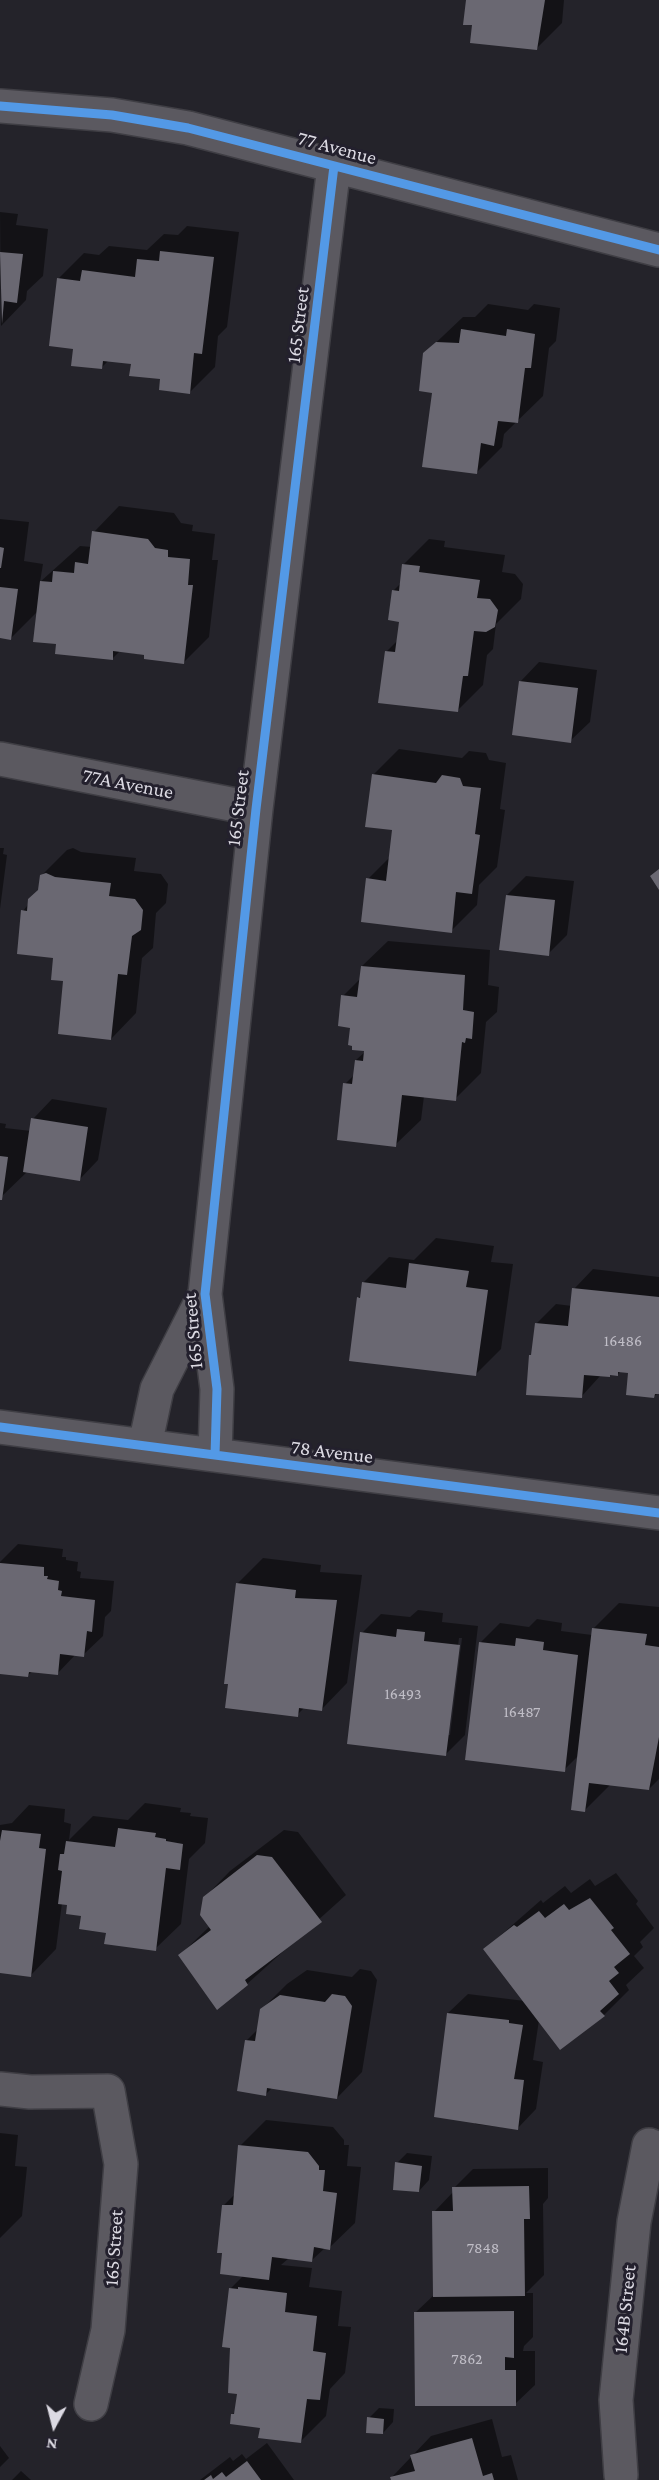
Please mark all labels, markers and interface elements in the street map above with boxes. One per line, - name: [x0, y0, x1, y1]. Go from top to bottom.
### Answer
- street label: 77 Avenue: [295, 126, 379, 170]
- street label: 165 Street: [281, 286, 315, 364]
- street label: 77A Avenue: [81, 763, 175, 805]
- street label: 165 Street: [221, 769, 255, 847]
- street label: 165 Street: [178, 1292, 208, 1370]
- house number: 16486: [604, 1331, 642, 1351]
- street label: 78 Avenue: [290, 1435, 374, 1469]
- house number: 16493: [385, 1684, 421, 1704]
- house number: 16487: [504, 1702, 540, 1722]
- street label: 165 Street: [99, 2209, 129, 2287]
- house number: 7848: [467, 2238, 499, 2258]
- street label: 164B Street: [608, 2264, 642, 2354]
- house number: 7862: [451, 2349, 483, 2369]
- north arrow: [24, 2396, 84, 2456]
- text: N: [45, 2435, 58, 2453]

